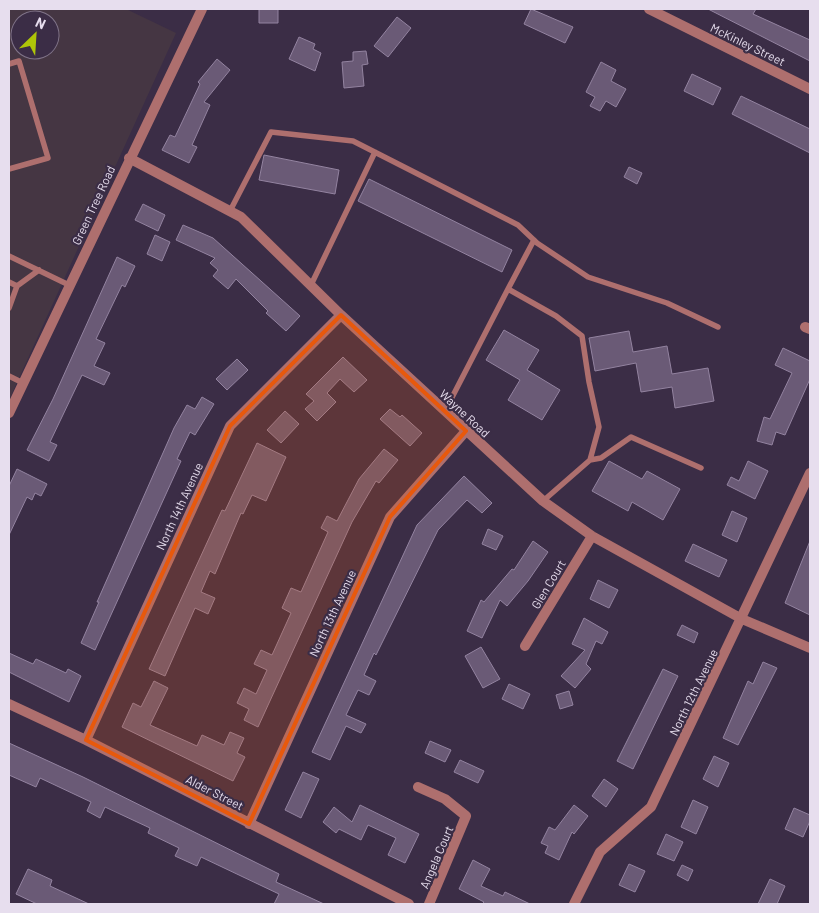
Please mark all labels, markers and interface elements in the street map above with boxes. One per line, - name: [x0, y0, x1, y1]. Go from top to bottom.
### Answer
- north arrow: [10, 10, 60, 60]
- text: N: [33, 13, 49, 32]
- street label: McKinley Street: [708, 20, 788, 68]
- street label: Green Tree Road: [69, 163, 117, 247]
- street label: Wayne Road: [437, 386, 493, 440]
- street label: North 14th Avenue: [153, 460, 205, 552]
- street label: Glen Court: [528, 557, 568, 611]
- street label: North 13th Avenue: [306, 567, 358, 659]
- street label: North 12th Avenue: [666, 646, 720, 738]
- street label: Alder Street: [184, 772, 246, 812]
- street label: Angela Court: [416, 823, 456, 891]

